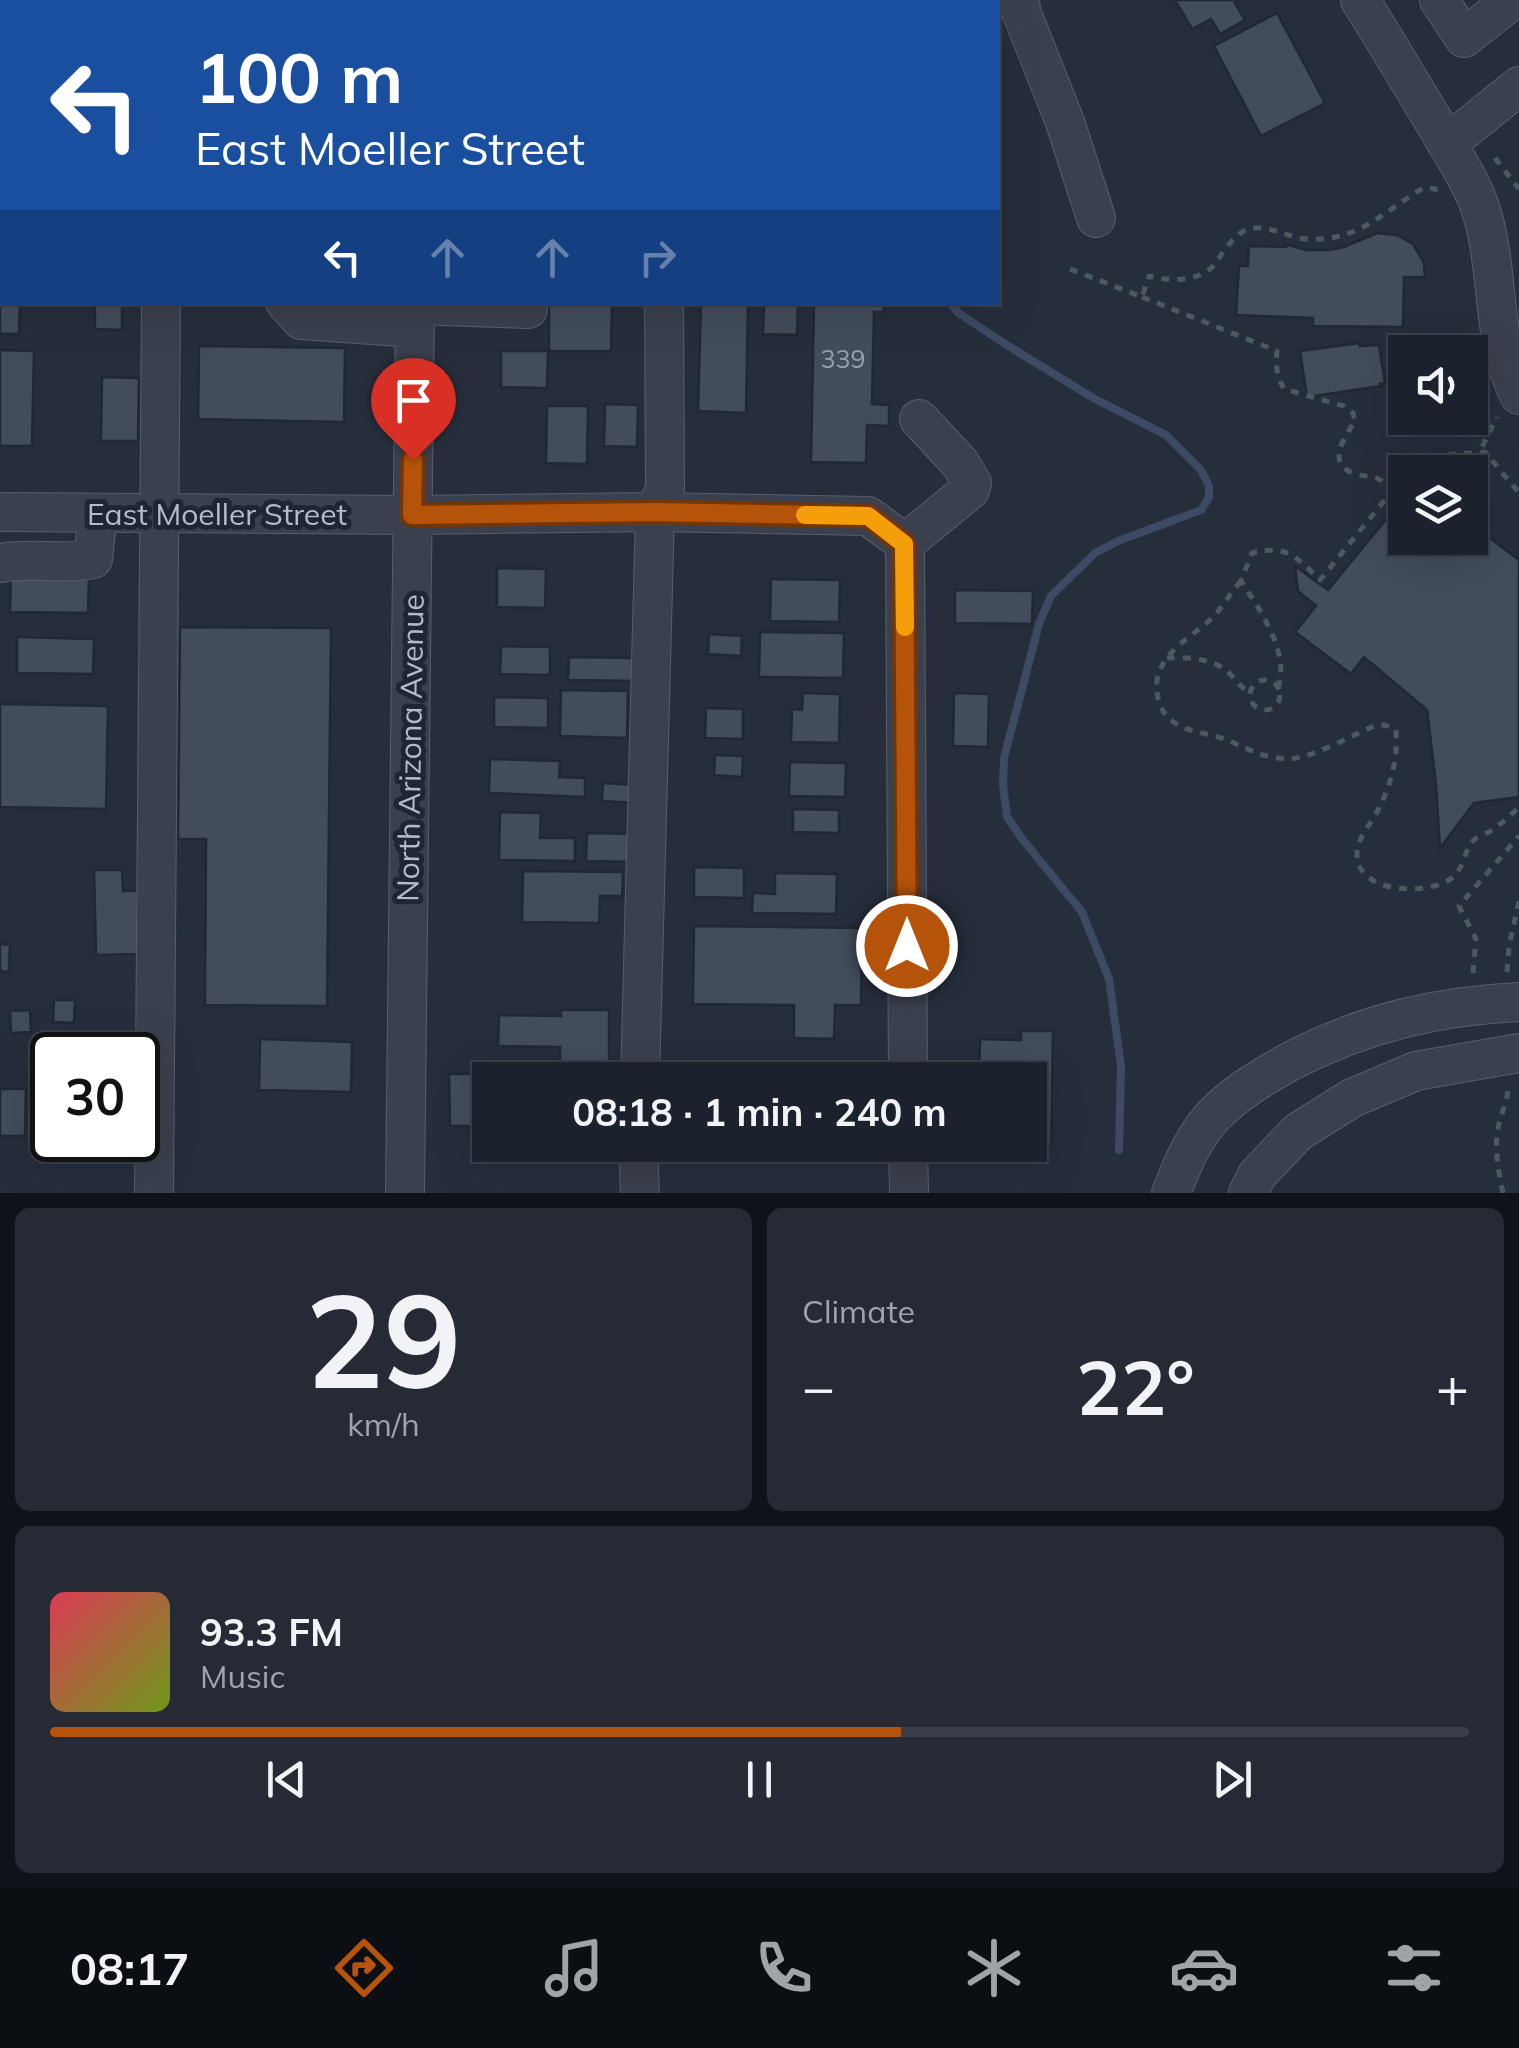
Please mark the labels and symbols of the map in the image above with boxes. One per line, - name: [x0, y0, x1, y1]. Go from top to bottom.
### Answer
- house number: 339: [820, 343, 866, 374]
- pin: [371, 358, 456, 461]
- street label: East Moeller Street: [87, 495, 347, 533]
- street label: North Arizona Avenue: [388, 594, 432, 902]
- position arrow: [855, 894, 959, 998]
- speed limit sign: 30: [30, 1032, 160, 1162]

